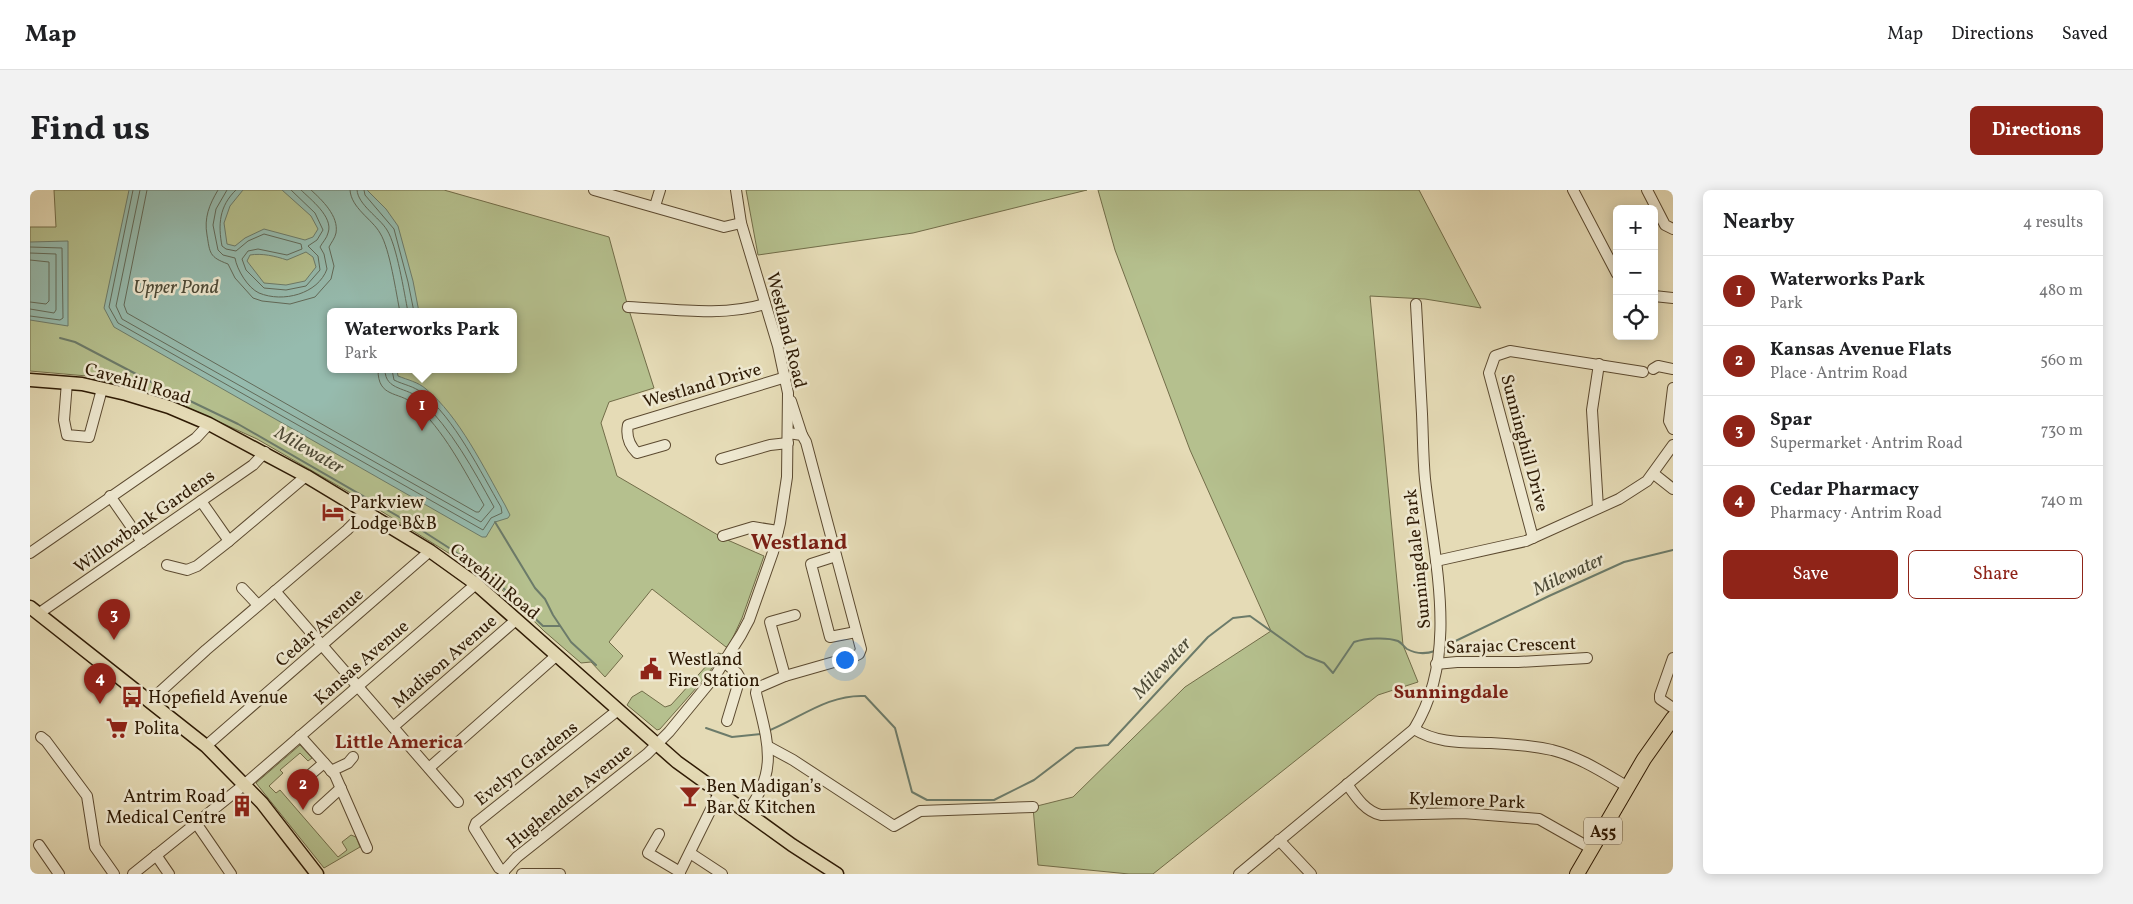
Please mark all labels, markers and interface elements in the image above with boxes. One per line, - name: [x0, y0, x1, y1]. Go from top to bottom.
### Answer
- text: Map: [25, 18, 76, 52]
- text: Map: [1887, 22, 1923, 47]
- text: Directions: [1951, 22, 2034, 47]
- text: Saved: [2062, 22, 2108, 47]
- text: Find us: [30, 106, 150, 154]
- button: Directions: [1970, 106, 2103, 155]
- map controls: [1613, 205, 1658, 340]
- button: +: [1613, 205, 1658, 250]
- text: Nearby: [1723, 208, 1794, 237]
- text: 4 results: [2023, 212, 2083, 234]
- button: −: [1613, 250, 1658, 295]
- text: Waterworks Park: [1770, 267, 1925, 293]
- street label: Westland Road: [759, 270, 812, 391]
- water label: Upper Pond: [133, 275, 219, 301]
- text: 1: [1736, 280, 1742, 302]
- text: 480 m: [2039, 280, 2083, 302]
- text: Park: [1770, 293, 1803, 315]
- button: locate: [1613, 295, 1658, 340]
- popup: [327, 308, 517, 373]
- text: Waterworks Park: [345, 317, 499, 343]
- text: Kansas Avenue Flats: [1770, 337, 1952, 363]
- text: Park: [345, 343, 377, 365]
- text: 2: [1735, 350, 1743, 372]
- text: 560 m: [2040, 350, 2083, 372]
- street label: Cavehill Road: [82, 357, 194, 412]
- street label: Westland Drive: [640, 358, 764, 415]
- text: Place · Antrim Road: [1770, 363, 1908, 385]
- street label: Sunninghill Drive: [1493, 372, 1554, 515]
- pin: 1: [406, 390, 438, 431]
- text: Spar: [1770, 407, 1812, 433]
- water label: Milewater: [269, 420, 349, 481]
- text: 3: [1735, 420, 1743, 442]
- text: 730 m: [2041, 420, 2083, 442]
- text: Supermarket · Antrim Road: [1770, 433, 1963, 455]
- street label: Willowbank Gardens: [69, 464, 220, 580]
- text: Cedar Pharmacy: [1770, 477, 1919, 503]
- street label: Sunningdale Park: [1399, 488, 1438, 630]
- text: 4: [1734, 490, 1744, 512]
- text: 740 m: [2041, 490, 2083, 512]
- place label: Parkview Lodge B&B: [350, 491, 437, 537]
- hotel icon: Parkview Lodge B&B: [320, 499, 346, 525]
- text: Pharmacy · Antrim Road: [1770, 503, 1942, 525]
- district label: Westland: [751, 528, 847, 559]
- street label: Cavehill Road: [444, 538, 544, 626]
- water label: Milewater: [1528, 547, 1610, 603]
- button: Save: [1723, 550, 1898, 599]
- button: Share: [1908, 550, 2083, 599]
- street label: Cedar Avenue: [270, 583, 369, 673]
- pin: 3: [98, 599, 130, 640]
- street label: Madison Avenue: [387, 609, 503, 715]
- street label: Kansas Avenue: [309, 615, 415, 712]
- water label: Milewater: [1126, 631, 1199, 706]
- street label: Sarajac Crescent: [1446, 632, 1577, 661]
- your location: [832, 647, 858, 673]
- place label: Westland Fire Station: [668, 648, 760, 694]
- public building icon: Westland Fire Station: [638, 656, 664, 682]
- pin: 4: [84, 663, 116, 704]
- district label: Sunningdale: [1393, 680, 1509, 706]
- bus stop icon: Hopefield Avenue: [119, 684, 145, 710]
- place label: Hopefield Avenue: [148, 686, 288, 711]
- supermarket icon: Polita: [104, 715, 130, 741]
- street label: Evelyn Gardens: [470, 716, 584, 812]
- place label: Polita: [134, 717, 180, 742]
- district label: Little America: [335, 730, 463, 756]
- street label: Hughenden Avenue: [502, 739, 638, 856]
- pin: 2: [287, 769, 319, 810]
- place label: Ben Madigan’s Bar & Kitchen: [706, 775, 821, 821]
- bar icon: Ben Madigan’s Bar & Kitchen: [677, 783, 703, 809]
- place label: Antrim Road Medical Centre: [106, 785, 226, 831]
- street label: Kylemore Park: [1408, 787, 1526, 816]
- building icon: Antrim Road Medical Centre: [229, 793, 255, 819]
- road number: A55: [1584, 817, 1622, 844]

